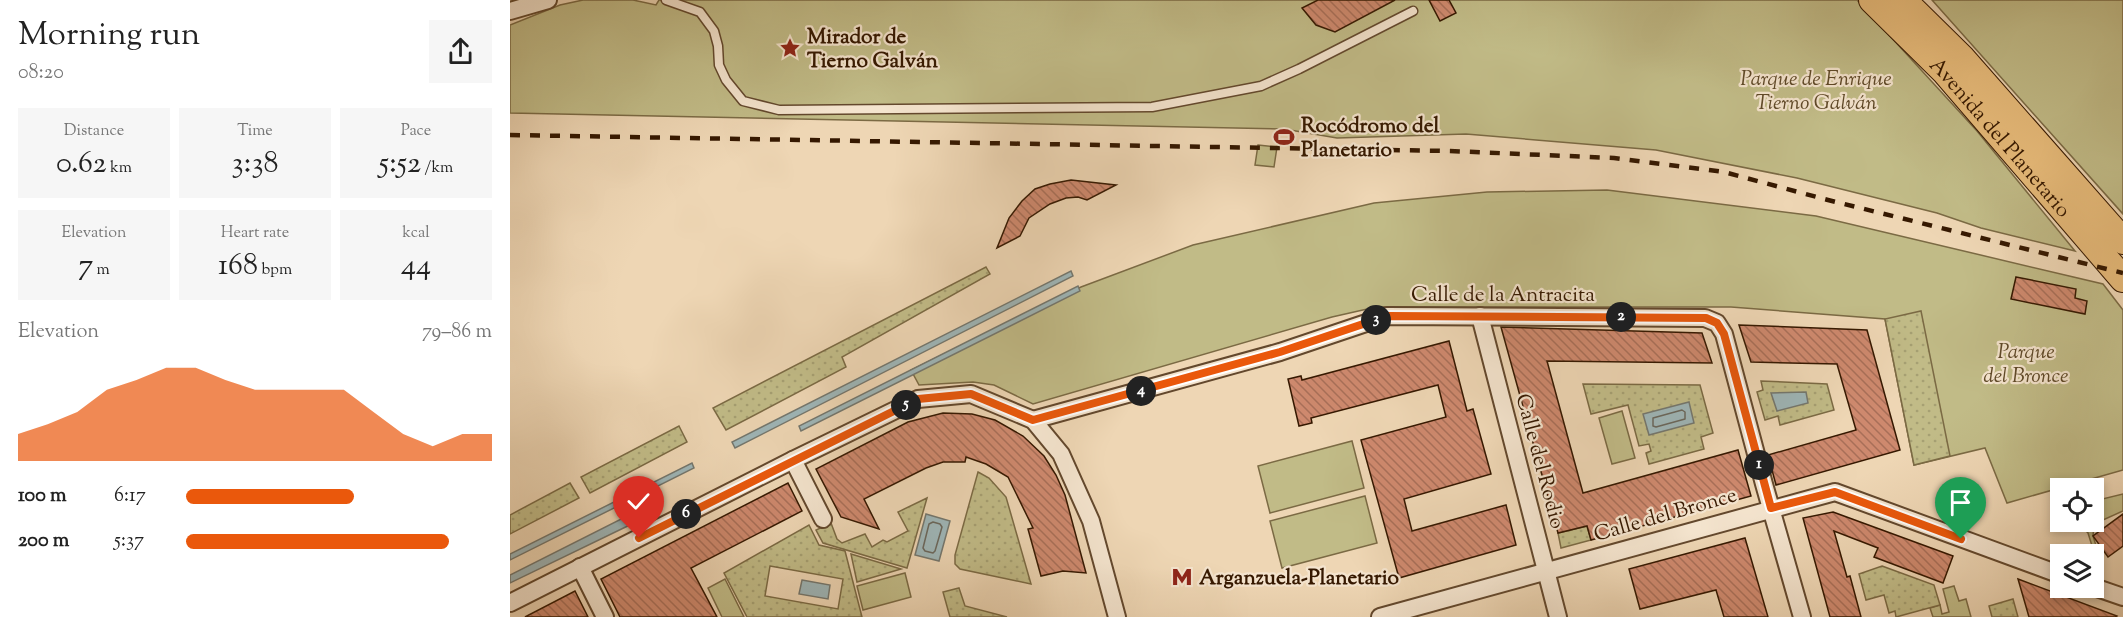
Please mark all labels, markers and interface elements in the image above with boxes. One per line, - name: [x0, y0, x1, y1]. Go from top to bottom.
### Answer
- text: Morning run: [18, 12, 200, 60]
- button: share: [429, 20, 492, 83]
- place label: Mirador de Tierno Galván: [807, 23, 939, 77]
- place icon: Mirador de Tierno Galván: [778, 36, 802, 60]
- street label: Avenida del Planetario: [1922, 51, 2077, 225]
- text: 08:20: [18, 59, 64, 88]
- park label: Parque de Enrique Tierno Galván: [1740, 65, 1892, 119]
- place label: Rocódromo del Planetario: [1301, 112, 1439, 166]
- text: Distance: [64, 120, 124, 143]
- text: Time: [237, 120, 273, 143]
- text: Pace: [401, 120, 431, 143]
- sports icon: Rocódromo del Planetario: [1272, 125, 1296, 149]
- text: 0.62: [56, 143, 107, 186]
- text: 3:38: [231, 143, 279, 186]
- text: 5:52: [379, 143, 421, 186]
- text: km: [107, 157, 132, 180]
- text: /km: [421, 157, 453, 180]
- text: Elevation: [62, 222, 126, 245]
- text: Heart rate: [221, 222, 289, 245]
- text: kcal: [402, 222, 430, 245]
- text: 7: [78, 245, 93, 288]
- text: 168: [218, 245, 258, 288]
- text: 44: [401, 245, 431, 288]
- text: m: [93, 259, 110, 282]
- text: bpm: [258, 259, 292, 282]
- street label: Calle de la Antracita: [1411, 281, 1595, 311]
- pin: 2: [1606, 302, 1636, 332]
- pin: 3: [1361, 305, 1391, 335]
- text: 2: [1617, 305, 1625, 328]
- text: 3: [1373, 308, 1379, 331]
- text: Elevation: [18, 318, 99, 347]
- text: 79–86 m: [422, 318, 492, 347]
- park label: Parque del Bronce: [1984, 338, 2068, 392]
- pin: 4: [1126, 376, 1156, 406]
- text: 4: [1137, 379, 1145, 402]
- pin: 5: [891, 390, 921, 420]
- street label: Calle del Rodio: [1507, 391, 1572, 532]
- text: 5: [903, 393, 909, 416]
- pin: 1: [1744, 450, 1774, 480]
- text: 1: [1756, 453, 1762, 476]
- pin: [613, 476, 664, 538]
- pin: [1935, 477, 1986, 539]
- map controls: [2050, 478, 2104, 598]
- button: locate: [2050, 478, 2104, 532]
- street label: Calle del Bronce: [1590, 481, 1741, 551]
- text: 100 m: [18, 482, 67, 511]
- text: 6:17: [114, 482, 146, 511]
- icon: check: [622, 485, 655, 518]
- icon: arrive: [1944, 486, 1977, 519]
- pin: 6: [671, 499, 701, 529]
- text: 6: [682, 502, 690, 525]
- text: 200 m: [18, 527, 69, 556]
- text: 5:37: [114, 527, 144, 556]
- button: layers: [2050, 544, 2104, 598]
- place label: Arganzuela-Planetario: [1199, 564, 1400, 594]
- metro station icon: Arganzuela-Planetario: [1170, 565, 1194, 589]

